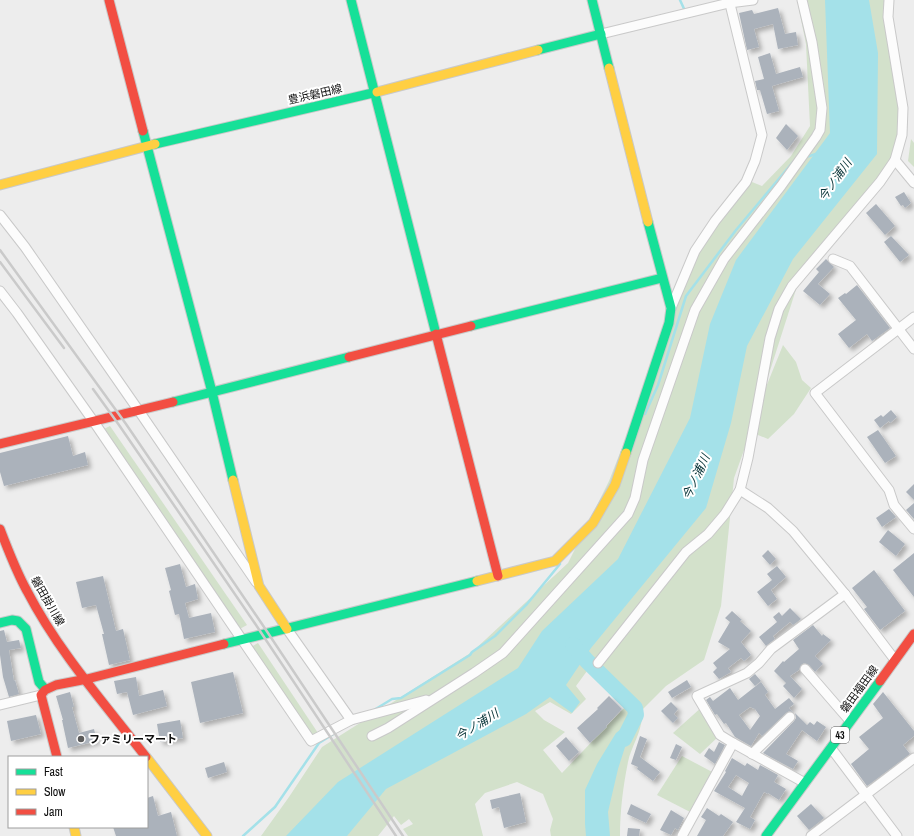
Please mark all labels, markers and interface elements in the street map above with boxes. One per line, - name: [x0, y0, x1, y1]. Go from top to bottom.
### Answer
- street label: 豊浜磐田線: [287, 81, 343, 107]
- water label: 今ノ浦川: [815, 154, 856, 204]
- water label: 今ノ浦川: [679, 450, 714, 502]
- street label: 磐田掛川線: [28, 574, 68, 628]
- street label: 磐田福田線: [837, 663, 881, 715]
- water label: 今ノ浦川: [452, 704, 503, 745]
- road number: 43: [831, 727, 849, 743]
- place label: ファミリーマート: [89, 732, 177, 746]
- marker: ファミリーマート: [76, 734, 86, 744]
- legend: [8, 756, 148, 828]
- text: Fast: [44, 764, 63, 780]
- text: Slow: [44, 784, 66, 800]
- text: Jam: [44, 804, 63, 820]

